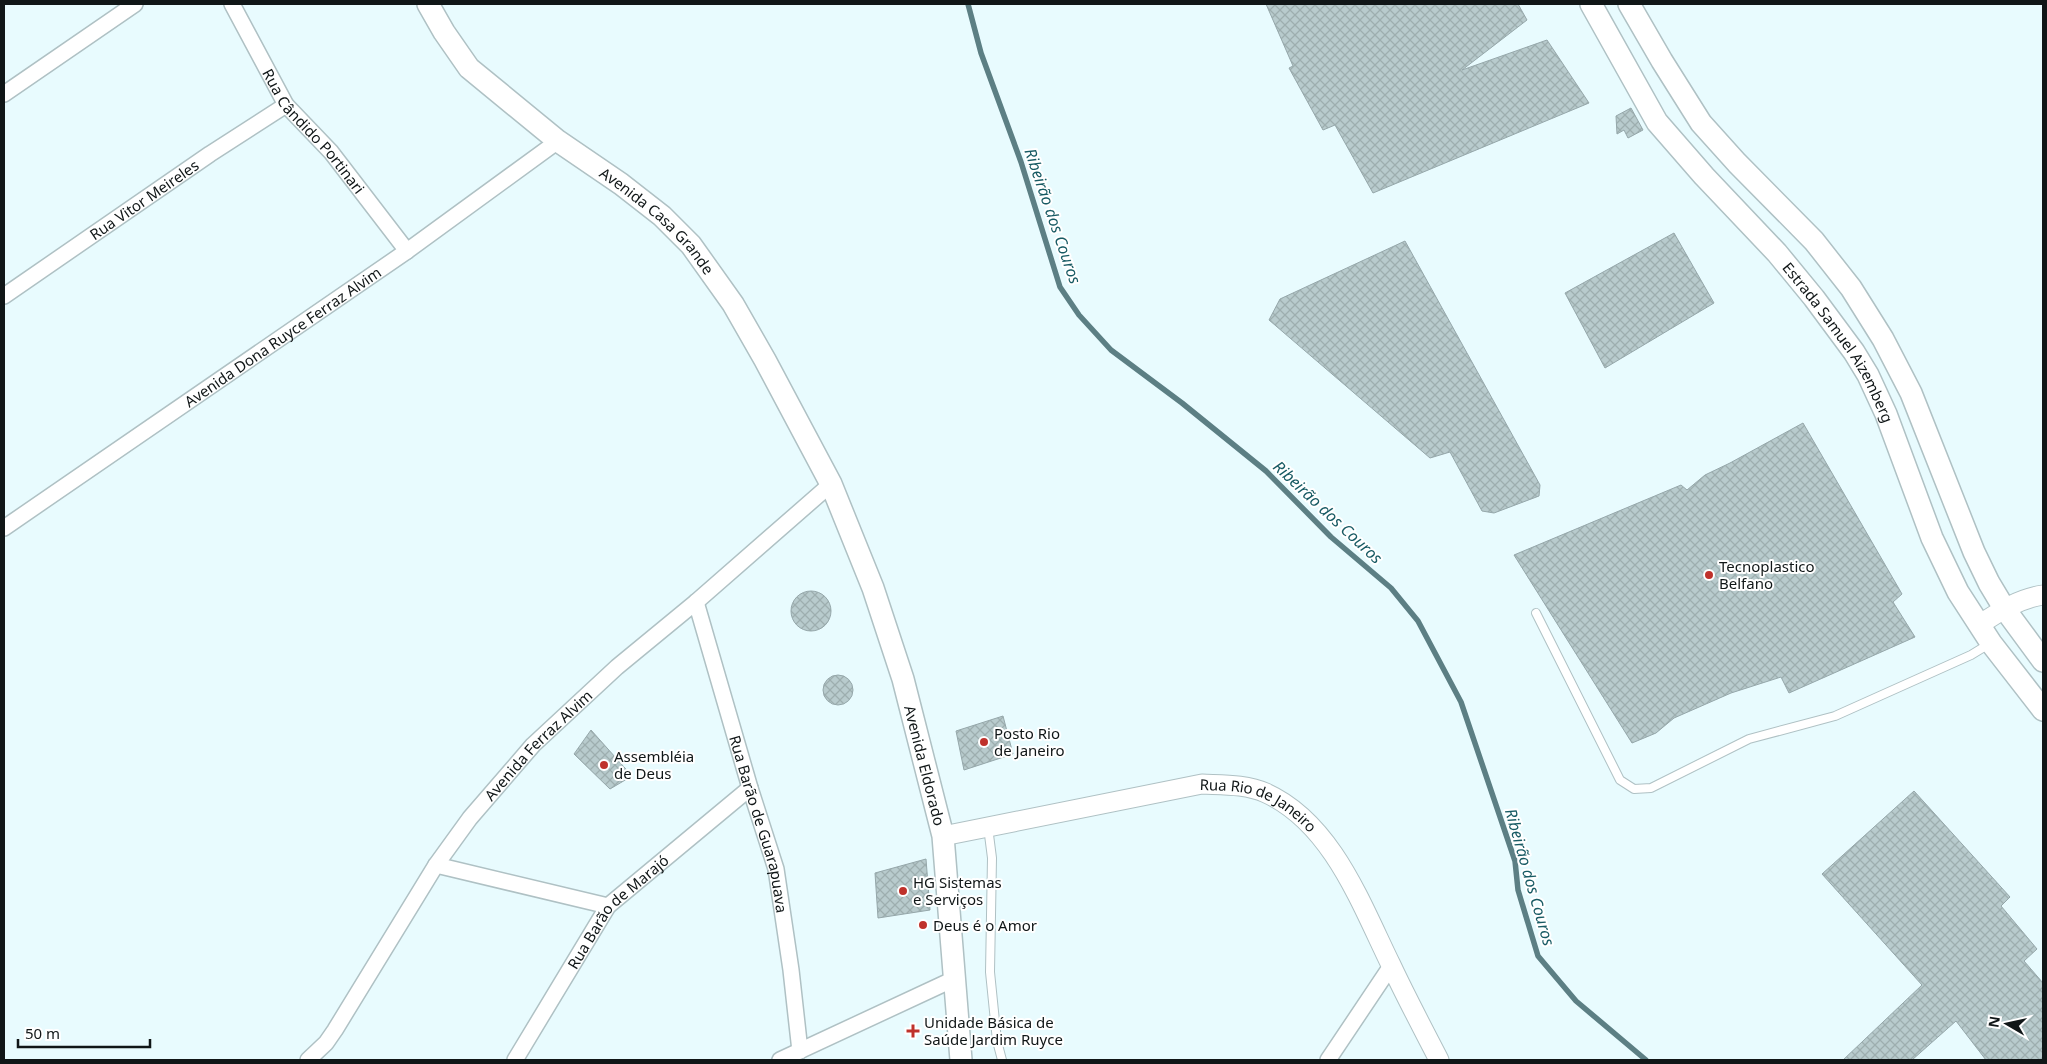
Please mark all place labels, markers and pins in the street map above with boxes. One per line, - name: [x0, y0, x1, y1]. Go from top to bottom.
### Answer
- place label: Tecnoplastico Belfano: [1719, 556, 1815, 593]
- marker: Tecnoplastico Belfano: [1703, 569, 1715, 581]
- place label: Posto Rio de Janeiro: [994, 723, 1065, 760]
- marker: Posto Rio de Janeiro: [978, 736, 990, 748]
- place label: Assembléia de Deus: [614, 746, 694, 783]
- marker: Assembléia de Deus: [598, 759, 610, 771]
- place label: HG Sistemas e Serviços: [913, 872, 1002, 909]
- marker: HG Sistemas e Serviços: [897, 885, 909, 897]
- place label: Deus é o Amor: [933, 915, 1037, 935]
- marker: Deus é o Amor: [917, 919, 929, 931]
- place label: Unidade Básica de Saúde Jardim Ruyce: [924, 1012, 1063, 1049]
- marker: Unidade Básica de Saúde Jardim Ruyce: [906, 1024, 920, 1038]

